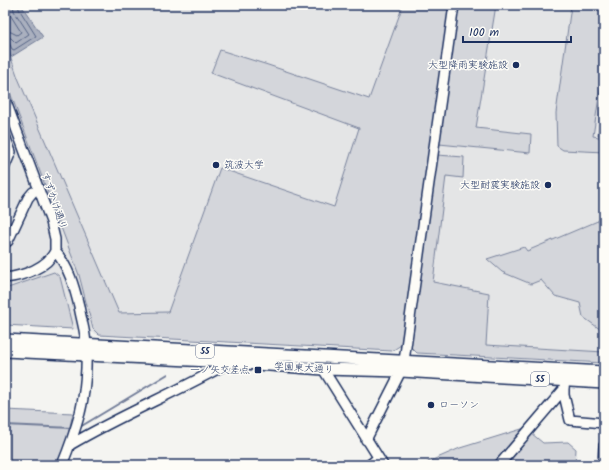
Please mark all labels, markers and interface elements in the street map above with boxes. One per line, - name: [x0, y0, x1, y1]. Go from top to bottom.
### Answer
- scale bar: [463, 18, 571, 44]
- text: 100 m: [469, 23, 500, 42]
- place label: 大型降雨実験施設: [428, 57, 508, 73]
- marker: 大型降雨実験施設: [511, 60, 521, 70]
- place label: 筑波大学: [224, 157, 264, 173]
- marker: 筑波大学: [211, 160, 221, 170]
- street label: すずかけ通り: [37, 170, 71, 232]
- place label: 大型耐震実験施設: [460, 177, 540, 193]
- marker: 大型耐震実験施設: [543, 180, 553, 190]
- road number: 55: [196, 344, 214, 358]
- street label: 学園東大通り: [274, 358, 334, 378]
- place label: 一ノ矢交差点: [190, 362, 250, 378]
- marker: 一ノ矢交差点: [253, 365, 263, 375]
- road number: 55: [531, 372, 549, 386]
- place label: ローソン: [439, 397, 479, 413]
- marker: ローソン: [426, 400, 436, 410]

